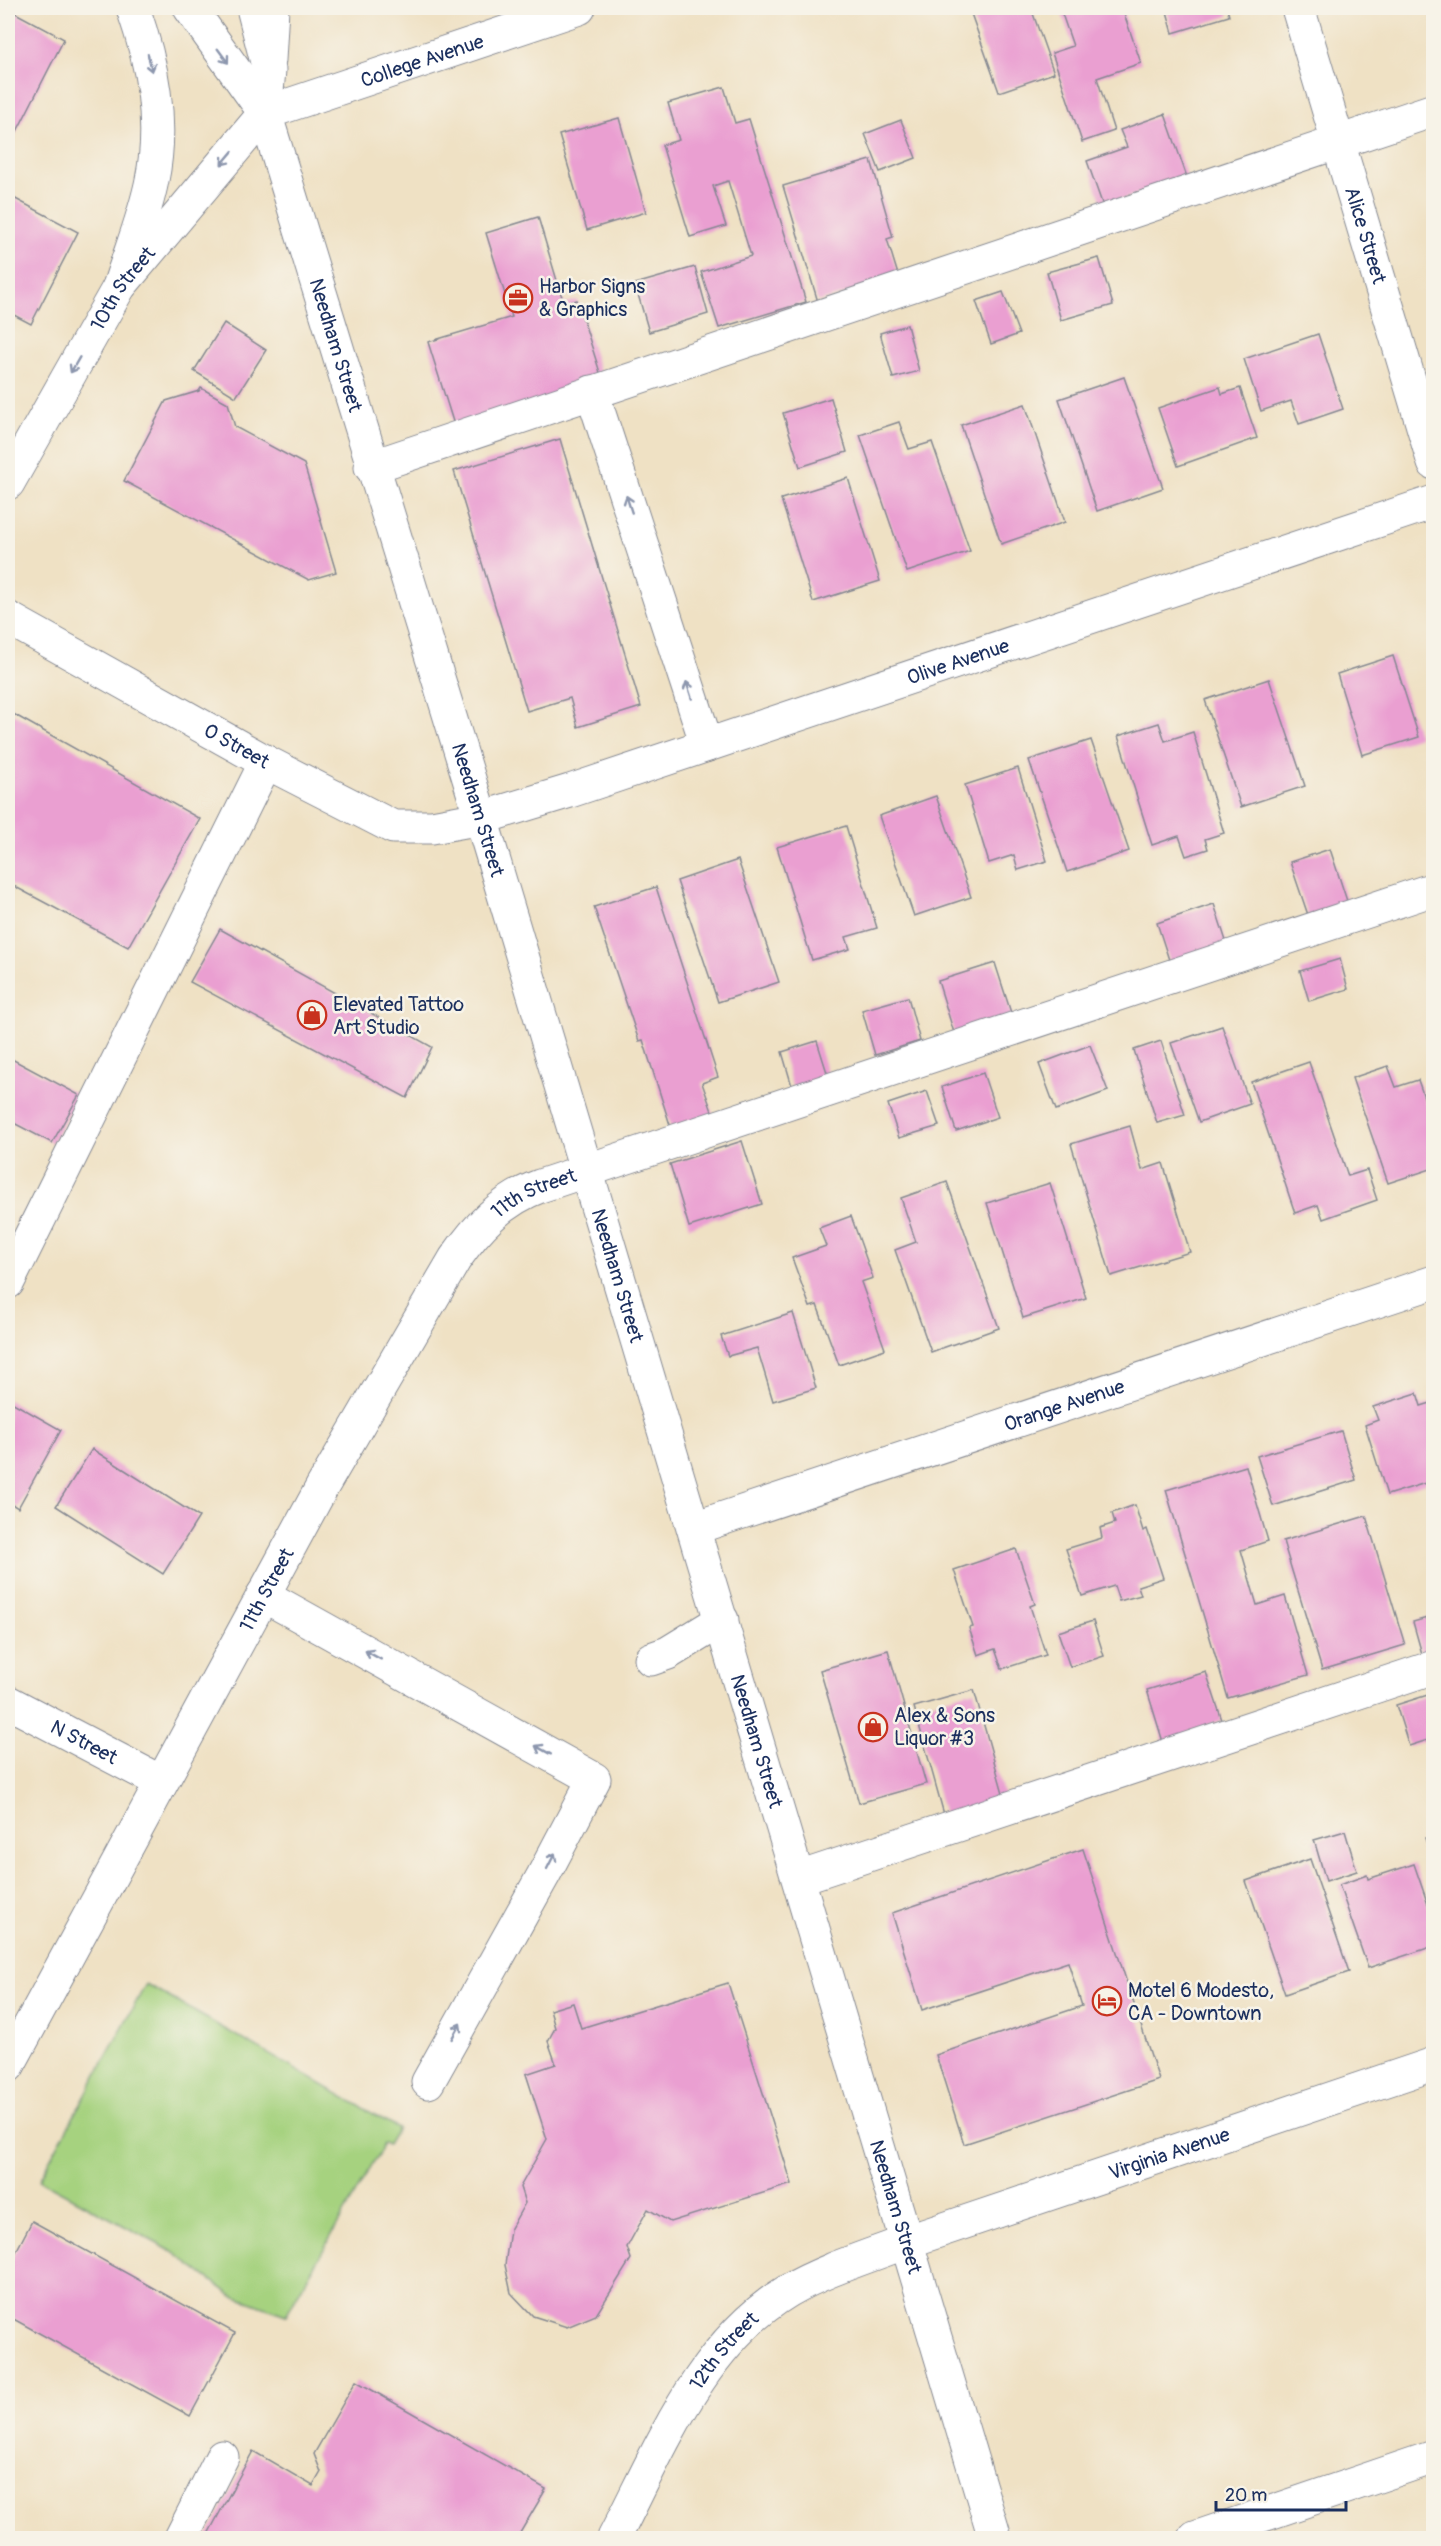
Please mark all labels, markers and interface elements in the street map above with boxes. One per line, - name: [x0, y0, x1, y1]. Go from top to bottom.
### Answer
- street label: College Avenue: [357, 29, 487, 93]
- one-way arrow: [217, 47, 229, 63]
- one-way arrow: [145, 53, 157, 72]
- one-way arrow: [221, 150, 234, 166]
- street label: Alice Street: [1339, 184, 1392, 288]
- street label: 10th Street: [85, 241, 161, 335]
- place label: Harbor Signs & Graphics: [539, 274, 645, 322]
- street label: Needham Street: [303, 276, 368, 416]
- office icon: Harbor Signs & Graphics: [502, 282, 534, 314]
- one-way arrow: [69, 355, 80, 373]
- one-way arrow: [623, 495, 634, 514]
- street label: Olive Avenue: [904, 633, 1013, 690]
- one-way arrow: [683, 681, 694, 700]
- street label: O Street: [199, 718, 275, 775]
- street label: Needham Street: [446, 740, 510, 881]
- place label: Elevated Tattoo Art Studio: [333, 992, 464, 1040]
- shop icon: Elevated Tattoo Art Studio: [296, 999, 328, 1031]
- street label: 11th Street: [486, 1163, 580, 1224]
- street label: Needham Street: [585, 1206, 649, 1346]
- street label: Orange Avenue: [1001, 1374, 1128, 1437]
- street label: 11th Street: [234, 1543, 300, 1636]
- one-way arrow: [364, 1649, 382, 1660]
- street label: Needham Street: [725, 1671, 788, 1812]
- place label: Alex & Sons Liquor #3: [894, 1703, 995, 1751]
- shop icon: Alex & Sons Liquor #3: [857, 1711, 889, 1743]
- street label: N Street: [46, 1714, 123, 1771]
- one-way arrow: [535, 1744, 552, 1756]
- one-way arrow: [545, 1853, 557, 1870]
- place label: Motel 6 Modesto, CA - Downtown: [1128, 1978, 1274, 2026]
- hotel icon: Motel 6 Modesto, CA - Downtown: [1091, 1985, 1123, 2017]
- one-way arrow: [451, 2023, 463, 2040]
- street label: Virginia Avenue: [1106, 2122, 1233, 2186]
- street label: Needham Street: [864, 2137, 928, 2278]
- street label: 12th Street: [684, 2305, 764, 2395]
- scale bar: [1216, 2474, 1346, 2512]
- text: 20 m: [1225, 2484, 1267, 2507]

